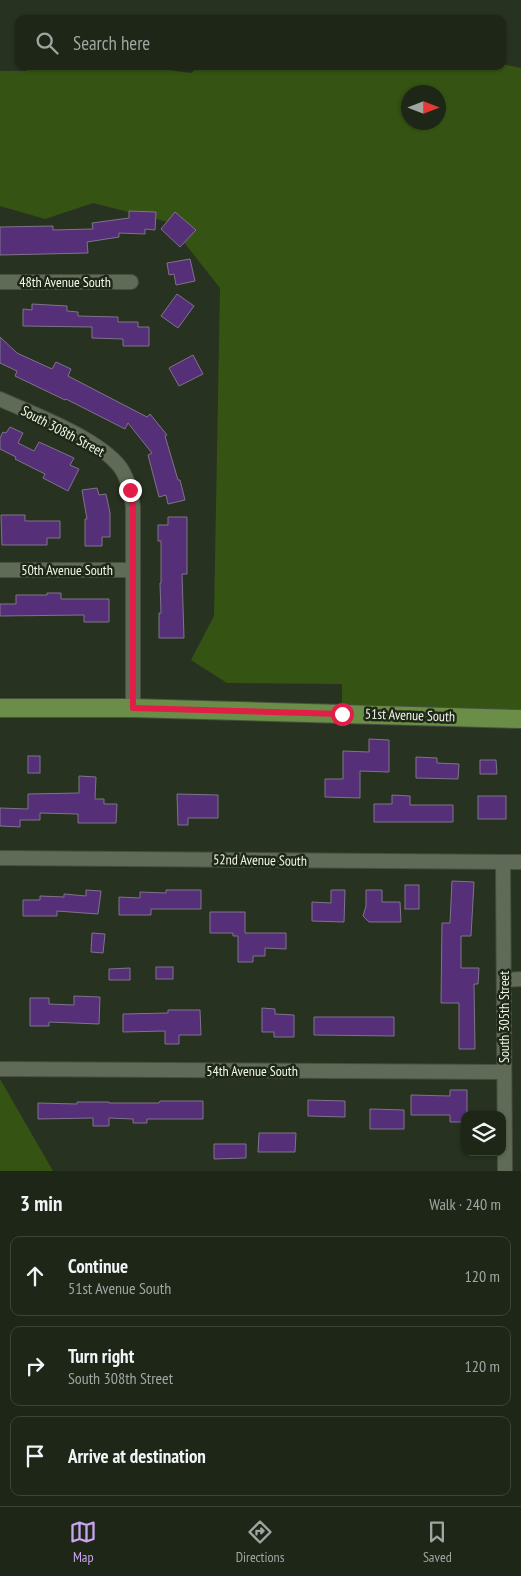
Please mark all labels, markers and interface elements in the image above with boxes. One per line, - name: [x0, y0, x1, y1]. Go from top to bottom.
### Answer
- search box: [15, 15, 506, 70]
- icon: search: [33, 29, 61, 57]
- text: Search here: [73, 31, 150, 55]
- north arrow: [401, 85, 446, 130]
- street label: 48th Avenue South: [19, 273, 111, 291]
- street label: South 308th Street: [18, 401, 108, 461]
- route end: [119, 479, 142, 502]
- street label: 50th Avenue South: [21, 561, 113, 579]
- route start: [331, 703, 354, 726]
- street label: 51st Avenue South: [365, 704, 455, 726]
- street label: 52nd Avenue South: [213, 850, 307, 870]
- street label: South 305th Street: [495, 971, 513, 1063]
- street label: 54th Avenue South: [206, 1062, 298, 1080]
- map controls: [461, 1111, 506, 1156]
- button: layers: [461, 1111, 506, 1156]
- text: 3 min: [20, 1190, 62, 1217]
- text: Walk · 240 m: [429, 1194, 501, 1214]
- text: Continue: [68, 1254, 128, 1278]
- icon: ahead: [21, 1262, 49, 1290]
- text: 120 m: [465, 1266, 500, 1286]
- text: 51st Avenue South: [68, 1278, 171, 1298]
- text: Turn right: [68, 1344, 134, 1368]
- icon: right: [21, 1352, 49, 1380]
- text: 120 m: [465, 1356, 500, 1376]
- text: South 308th Street: [68, 1368, 173, 1388]
- icon: arrive: [21, 1442, 49, 1470]
- text: Arrive at destination: [68, 1444, 206, 1468]
- tab: Map: [69, 1518, 97, 1566]
- tab: Directions: [236, 1518, 284, 1566]
- tab: Saved: [423, 1518, 452, 1566]

